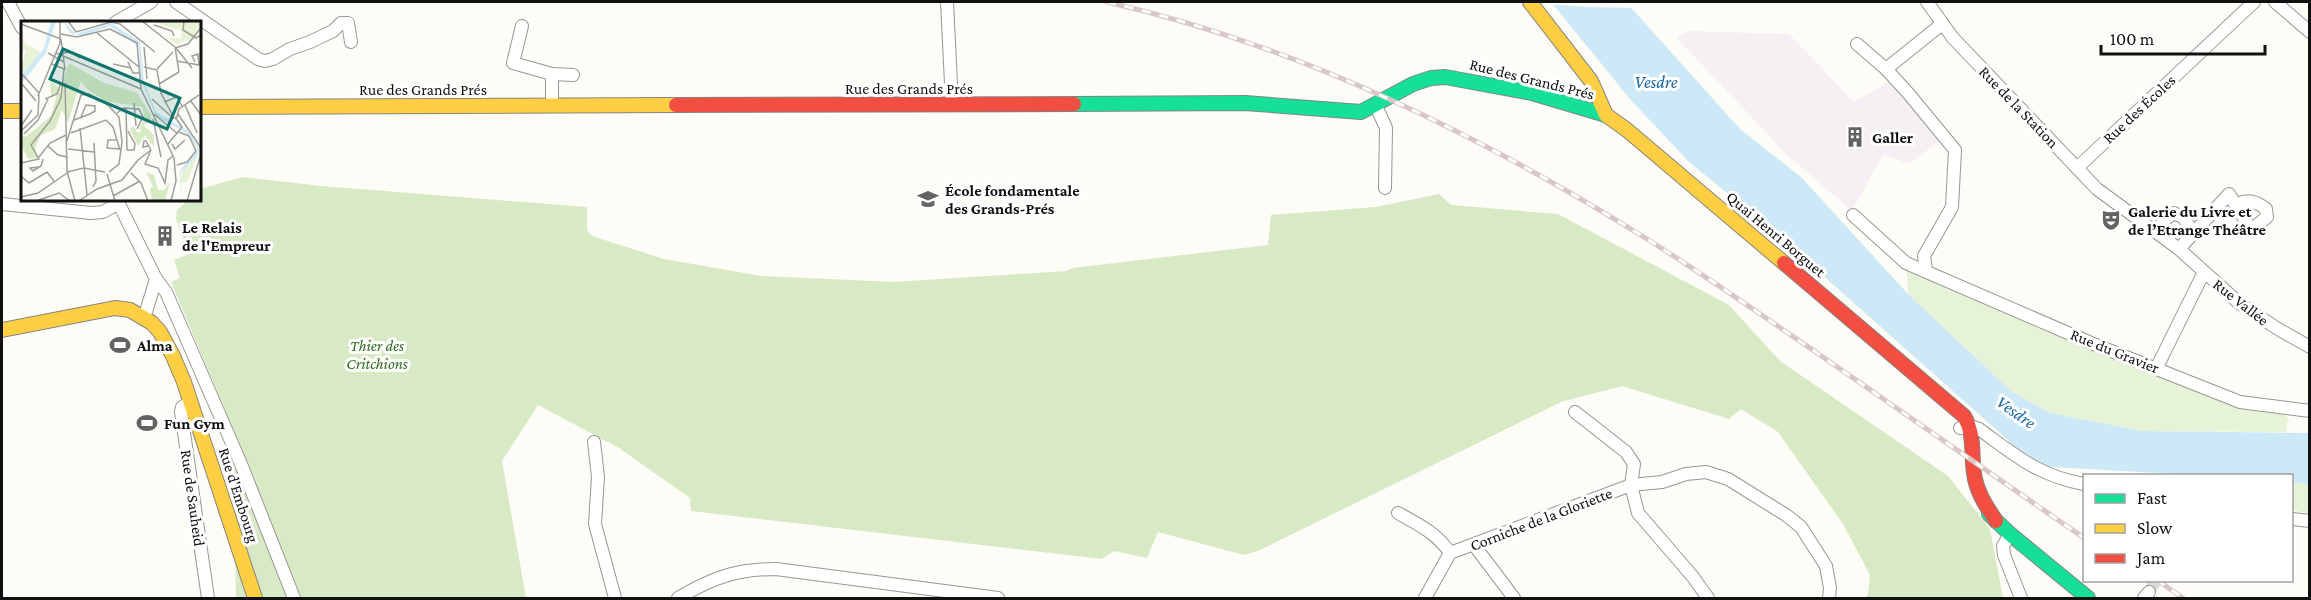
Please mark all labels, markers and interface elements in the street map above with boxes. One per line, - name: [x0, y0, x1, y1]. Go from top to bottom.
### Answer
- scale bar: [2101, 18, 2264, 56]
- inset map: [21, 21, 201, 201]
- text: 100 m: [2110, 29, 2155, 49]
- street label: Rue des Grands Prés: [1468, 55, 1596, 103]
- street label: Rue de la Station: [1976, 63, 2062, 151]
- street label: Rue des Écoles: [2099, 71, 2179, 147]
- water label: Vesdre: [1634, 72, 1678, 92]
- street label: Rue des Grands Prés: [845, 80, 973, 97]
- street label: Rue des Grands Prés: [359, 81, 487, 98]
- building icon: Galler: [1843, 125, 1867, 149]
- place label: Galler: [1872, 129, 1914, 146]
- place label: École fondamentale des Grands-Prés: [945, 182, 1080, 217]
- school or university icon: École fondamentale des Grands-Prés: [916, 187, 940, 211]
- street label: Quai Henri Borguet: [1723, 188, 1829, 281]
- place label: Galerie du Livre et de l’Etrange Théâtre: [2128, 203, 2267, 238]
- theatre icon: Galerie du Livre et de l’Etrange Théâtre: [2099, 208, 2123, 232]
- place label: Le Relais de l'Empreur: [182, 219, 271, 254]
- building icon: Le Relais de l'Empreur: [153, 224, 177, 248]
- street label: Rue Vallée: [2210, 275, 2272, 329]
- street label: Rue du Gravier: [2068, 325, 2162, 377]
- sports icon: Alma: [108, 333, 132, 357]
- place label: Alma: [136, 337, 173, 354]
- park label: Thier des Critchions: [346, 337, 408, 372]
- water label: Vesdre: [1993, 391, 2040, 433]
- sports icon: Fun Gym: [135, 411, 159, 435]
- place label: Fun Gym: [164, 415, 225, 432]
- street label: Rue d'Embourg: [215, 445, 262, 545]
- street label: Rue de Sauheid: [178, 449, 208, 548]
- legend: [2083, 474, 2293, 582]
- street label: Corniche de la Gloriette: [1468, 484, 1614, 554]
- text: Fast: [2137, 488, 2168, 508]
- text: Slow: [2137, 518, 2173, 538]
- text: Jam: [2135, 548, 2166, 568]

